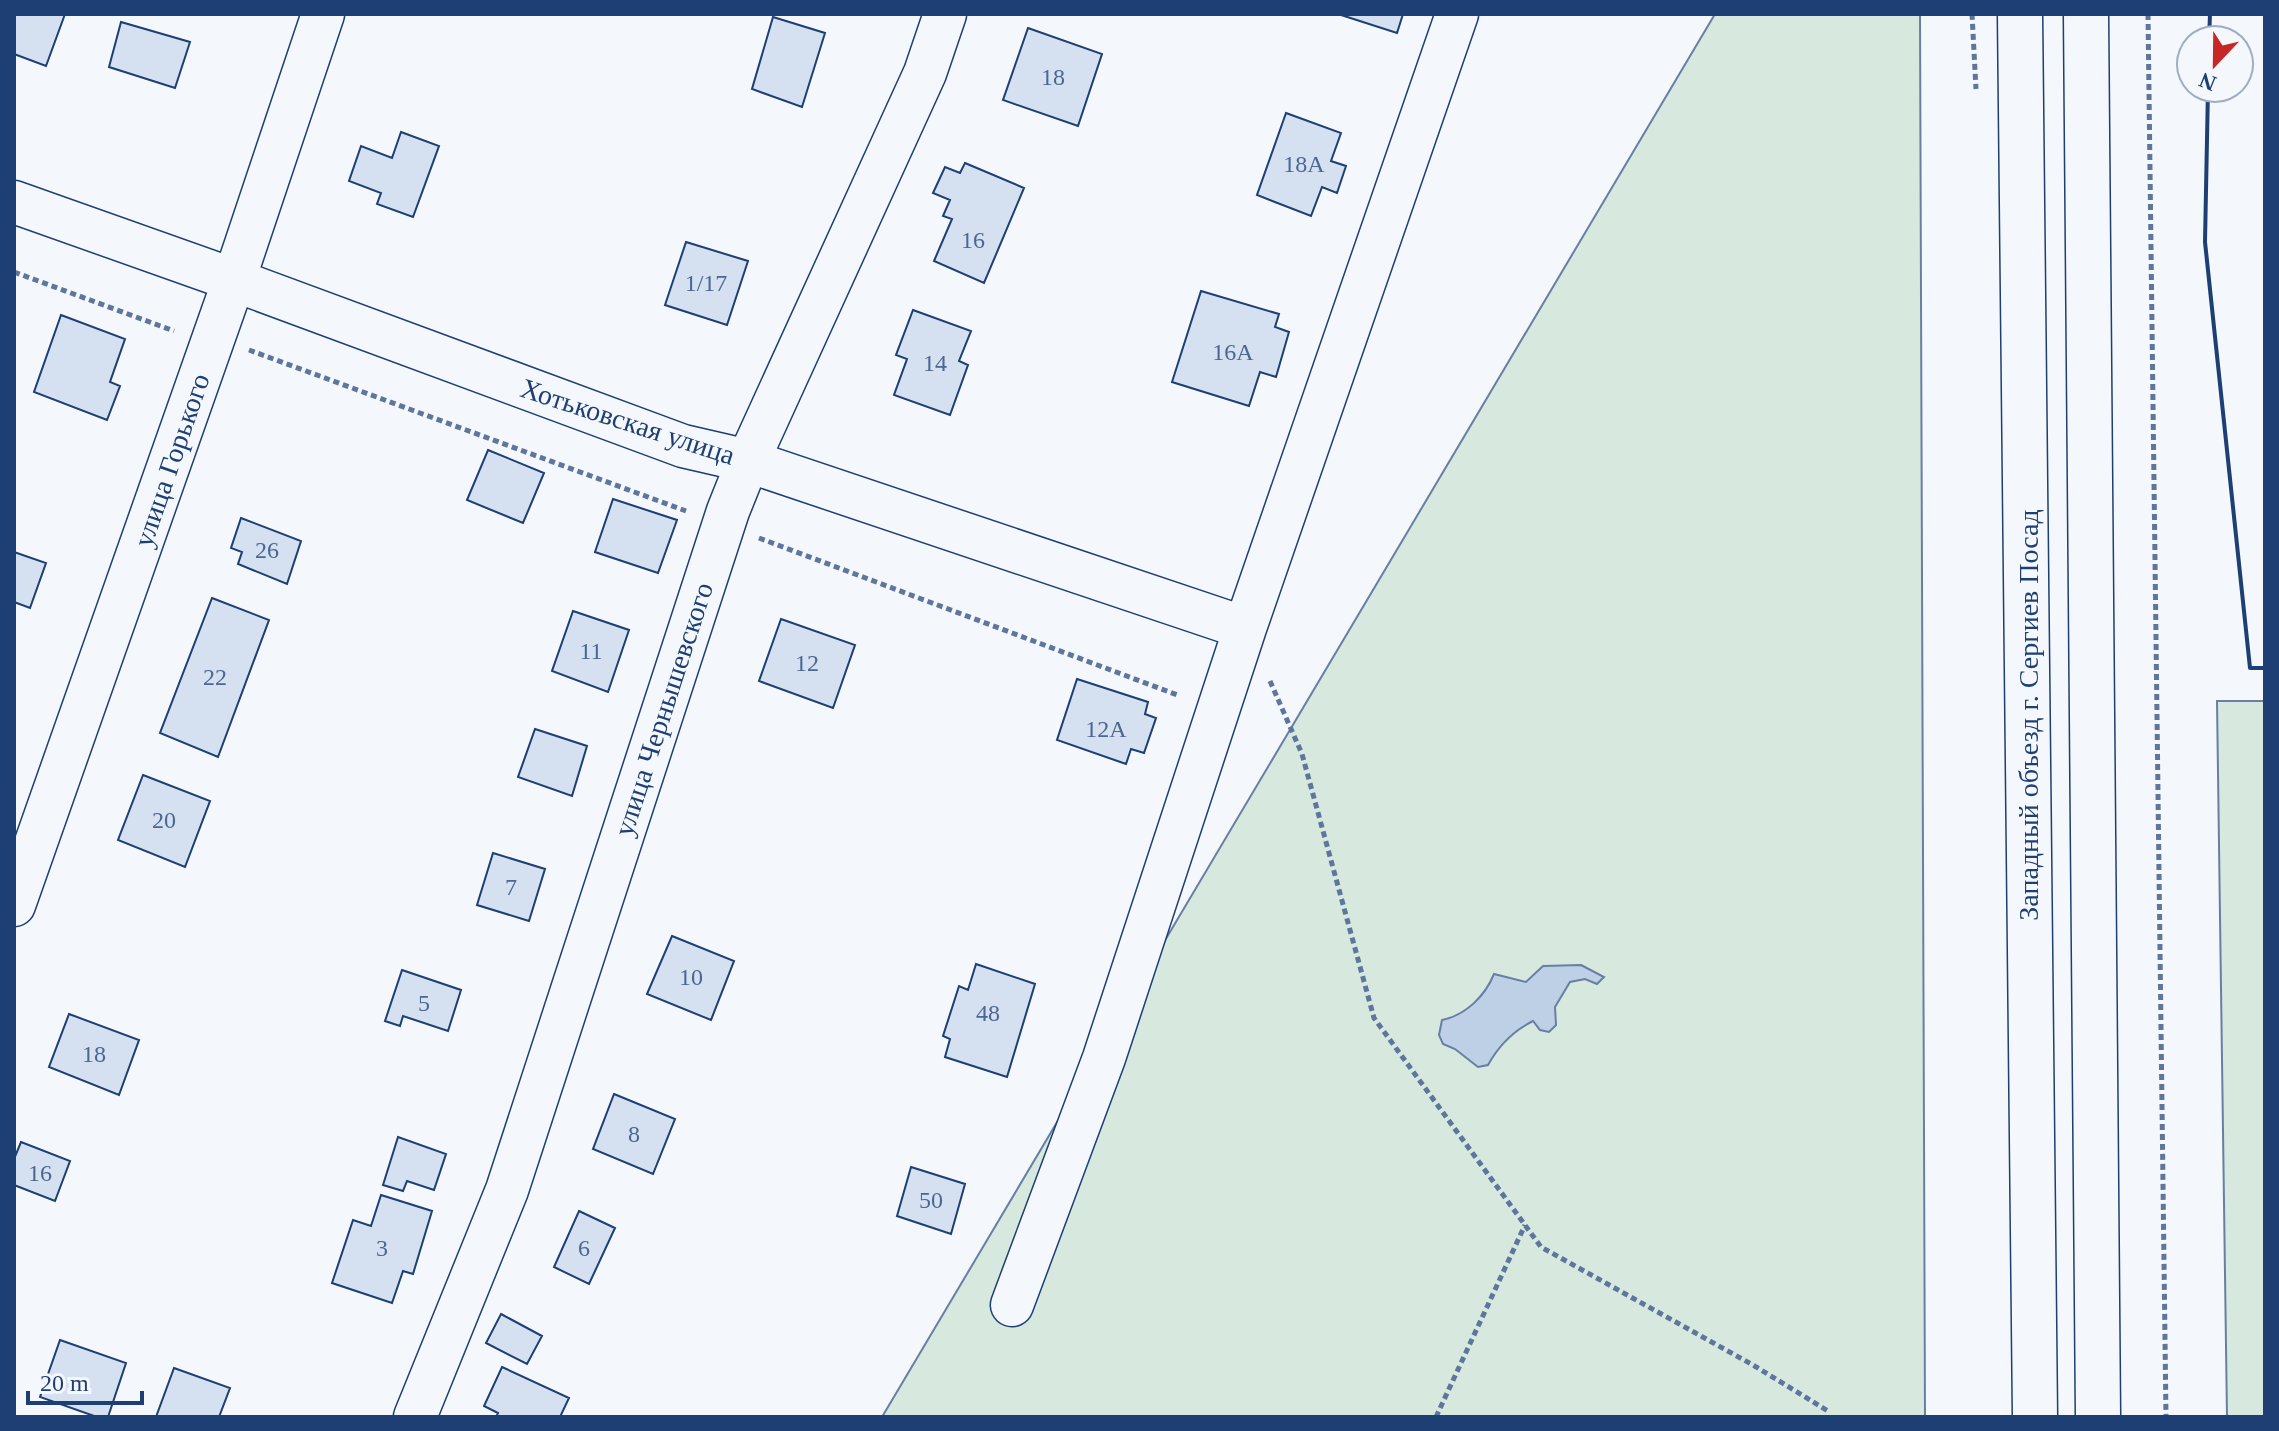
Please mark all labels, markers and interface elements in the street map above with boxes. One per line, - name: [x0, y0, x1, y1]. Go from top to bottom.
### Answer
- north arrow: [2175, 24, 2255, 104]
- house number: 18: [1041, 64, 1065, 90]
- text: N: [2196, 67, 2220, 97]
- house number: 18А: [1283, 151, 1325, 177]
- house number: 16: [961, 227, 985, 253]
- house number: 1/17: [685, 270, 727, 296]
- house number: 16А: [1212, 339, 1254, 365]
- house number: 14: [923, 350, 947, 376]
- street label: улица Горького: [127, 369, 216, 551]
- street label: Хотьковская улица: [517, 372, 739, 471]
- street label: Западный объезд г. Сергиев Посад: [2013, 509, 2044, 921]
- house number: 26: [255, 537, 279, 563]
- street label: улица Чернышевского: [608, 578, 719, 840]
- house number: 11: [579, 638, 603, 664]
- house number: 12: [795, 650, 819, 676]
- house number: 22: [203, 664, 227, 690]
- house number: 12А: [1085, 716, 1127, 742]
- house number: 20: [152, 807, 176, 833]
- house number: 7: [505, 874, 517, 900]
- house number: 10: [679, 964, 703, 990]
- house number: 5: [418, 990, 430, 1016]
- house number: 48: [976, 1000, 1000, 1026]
- house number: 18: [82, 1041, 106, 1067]
- house number: 8: [628, 1121, 640, 1147]
- house number: 16: [28, 1160, 52, 1186]
- house number: 50: [919, 1187, 943, 1213]
- house number: 3: [376, 1235, 388, 1261]
- house number: 6: [578, 1235, 590, 1261]
- scale bar: [28, 1355, 142, 1405]
- text: 20 m: [40, 1370, 89, 1396]

